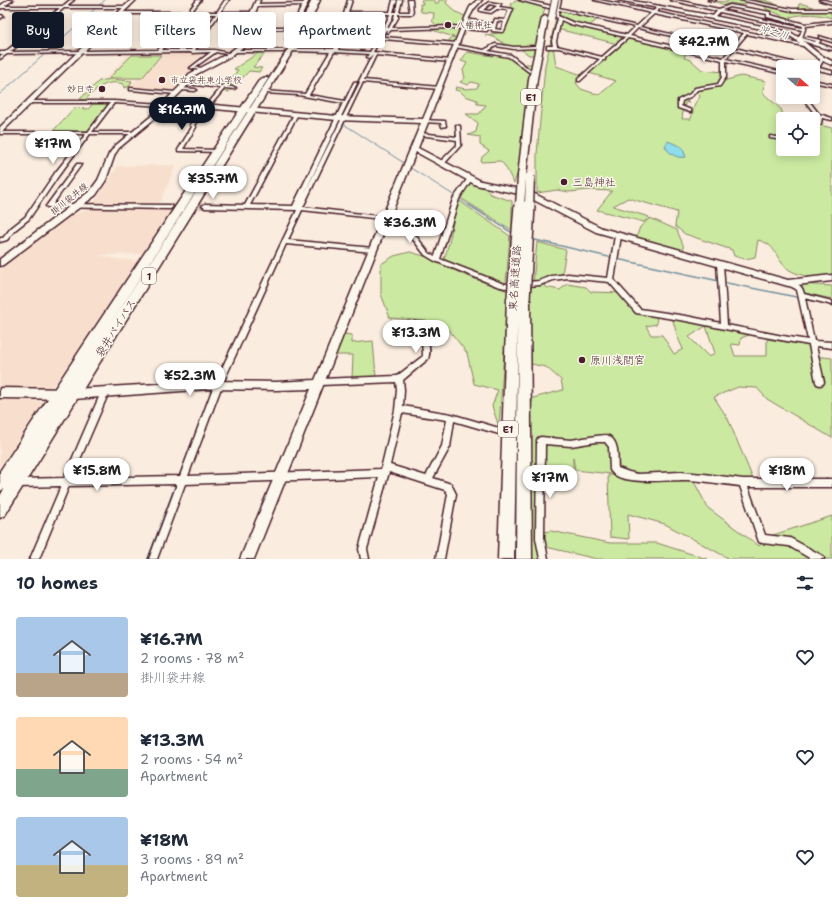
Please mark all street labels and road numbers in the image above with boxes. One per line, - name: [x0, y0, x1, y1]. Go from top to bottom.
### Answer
- road number: E1: [521, 89, 541, 105]
- street label: 掛川袋井線: [48, 180, 90, 218]
- street label: 東名高速道路: [505, 245, 525, 311]
- road number: 1: [142, 268, 156, 284]
- street label: 袋井バイパス: [92, 296, 140, 360]
- road number: E1: [498, 421, 518, 437]

